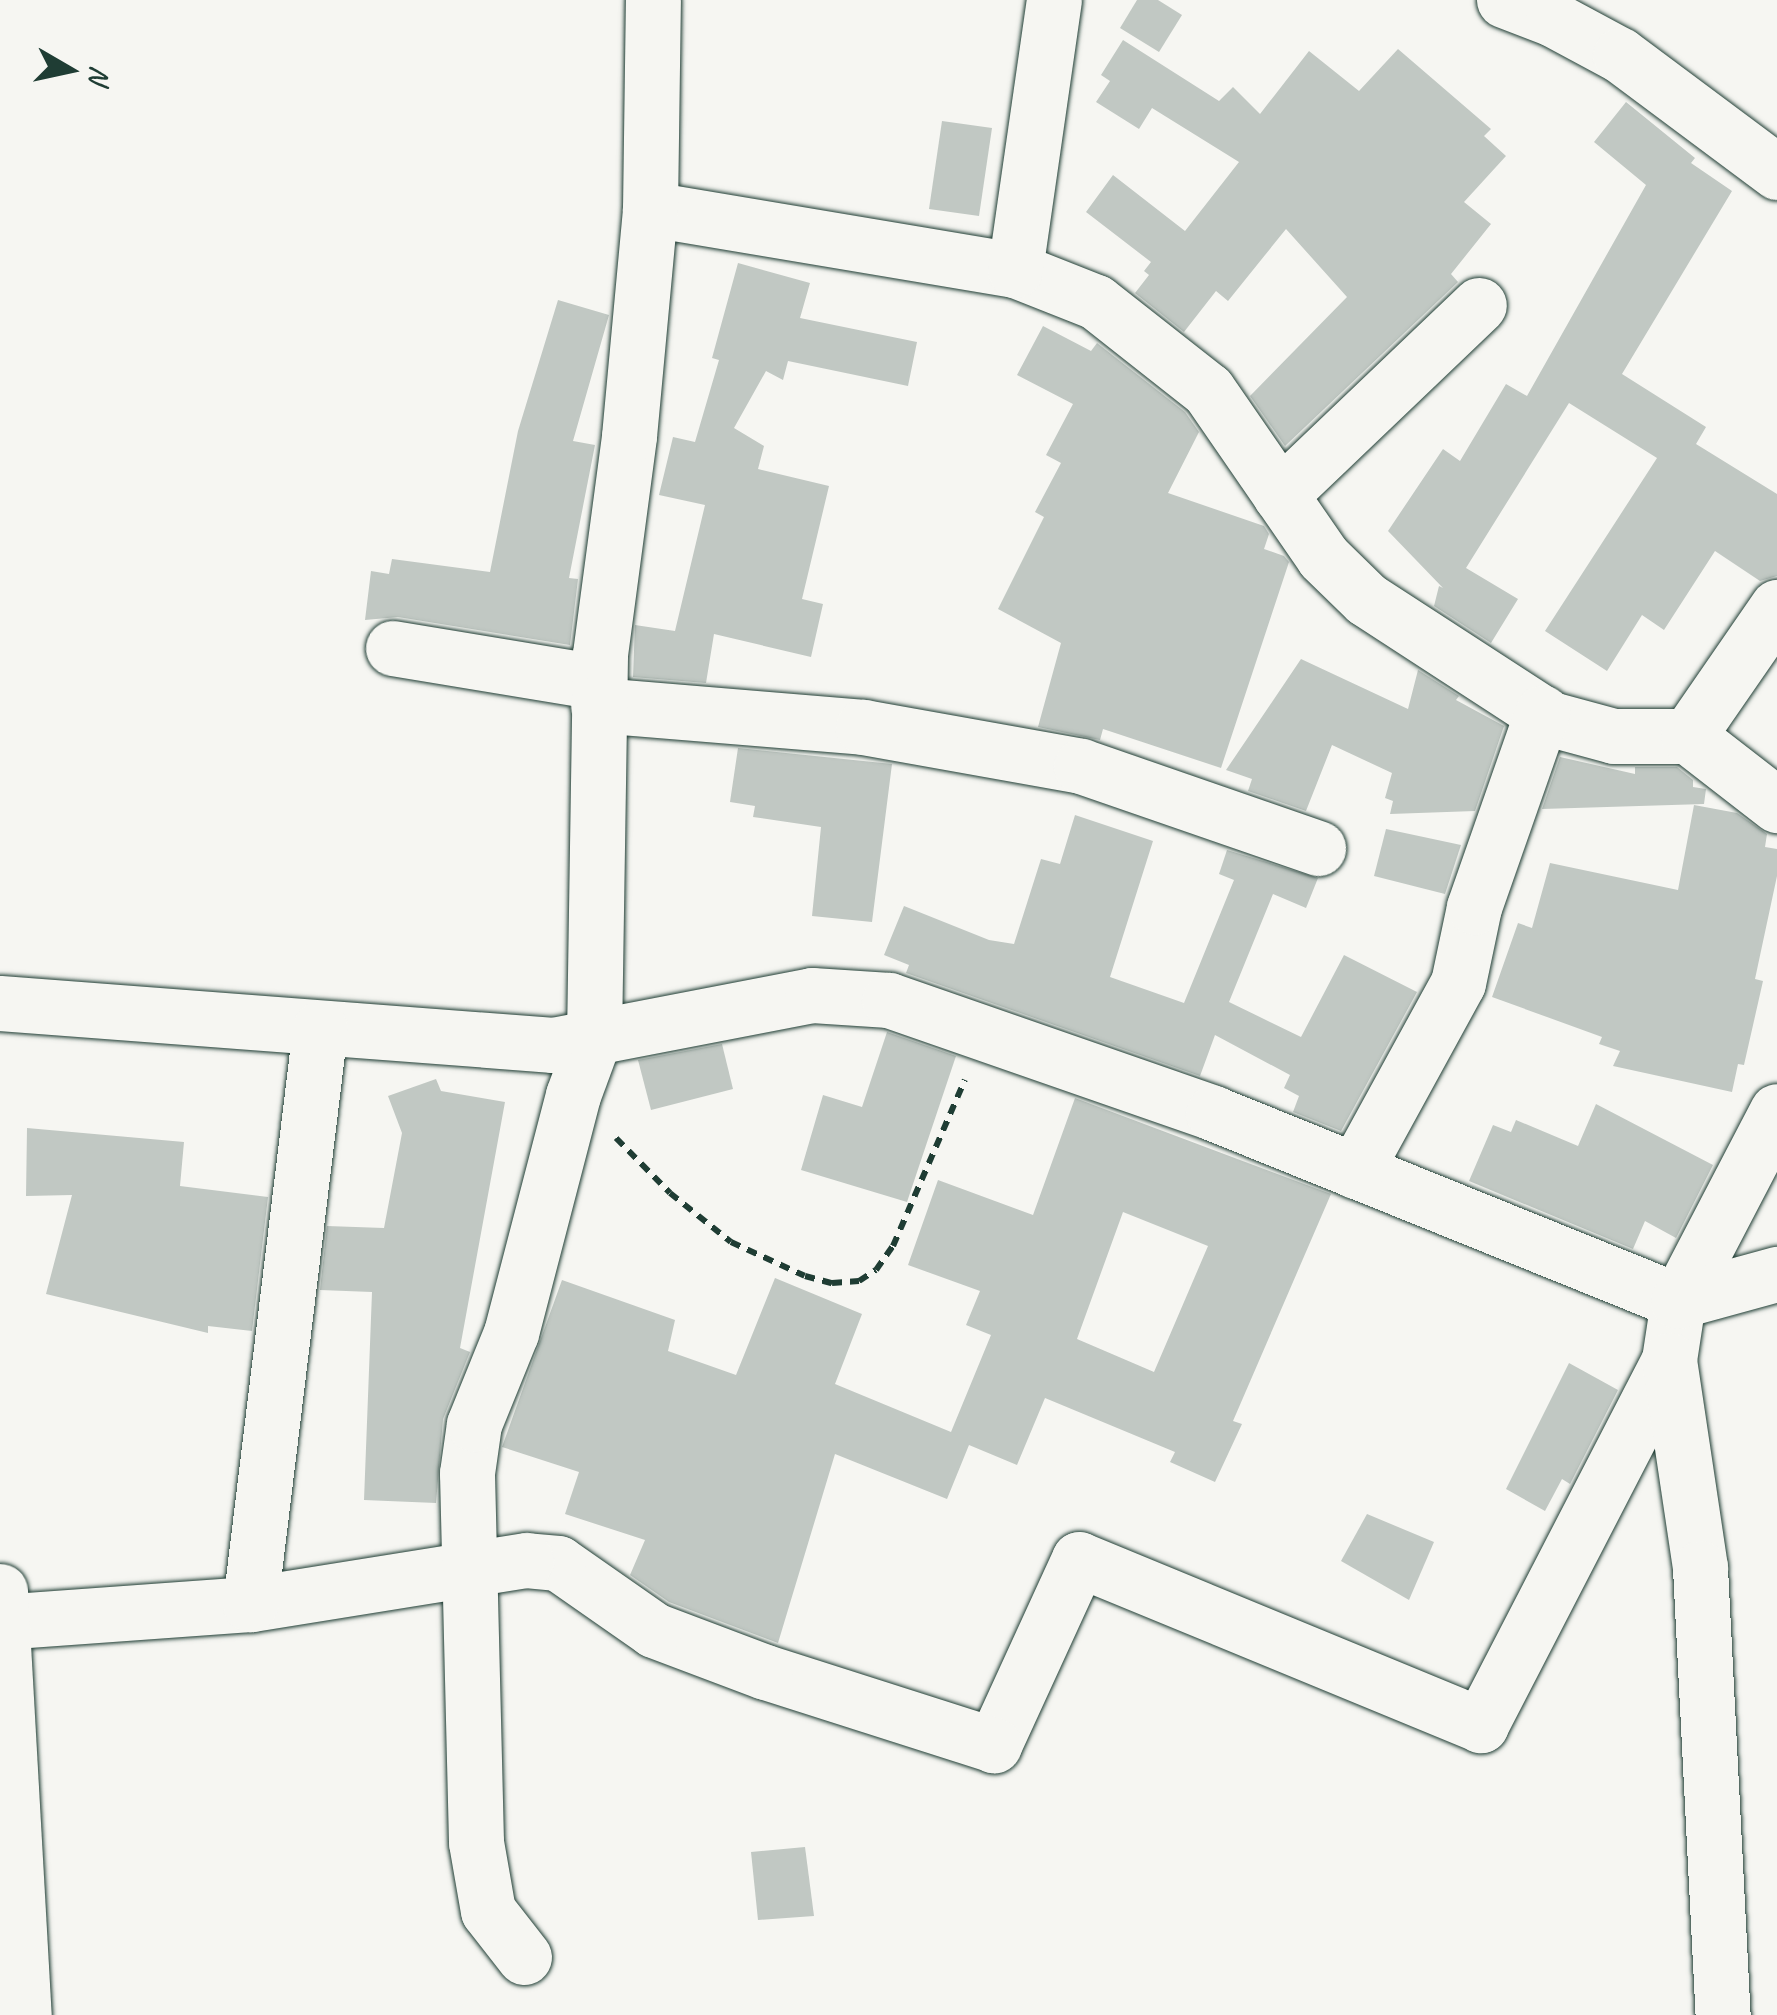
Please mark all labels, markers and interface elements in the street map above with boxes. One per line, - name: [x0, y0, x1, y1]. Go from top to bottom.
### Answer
- north arrow: [20, 20, 120, 120]
- text: N: [81, 63, 119, 86]

